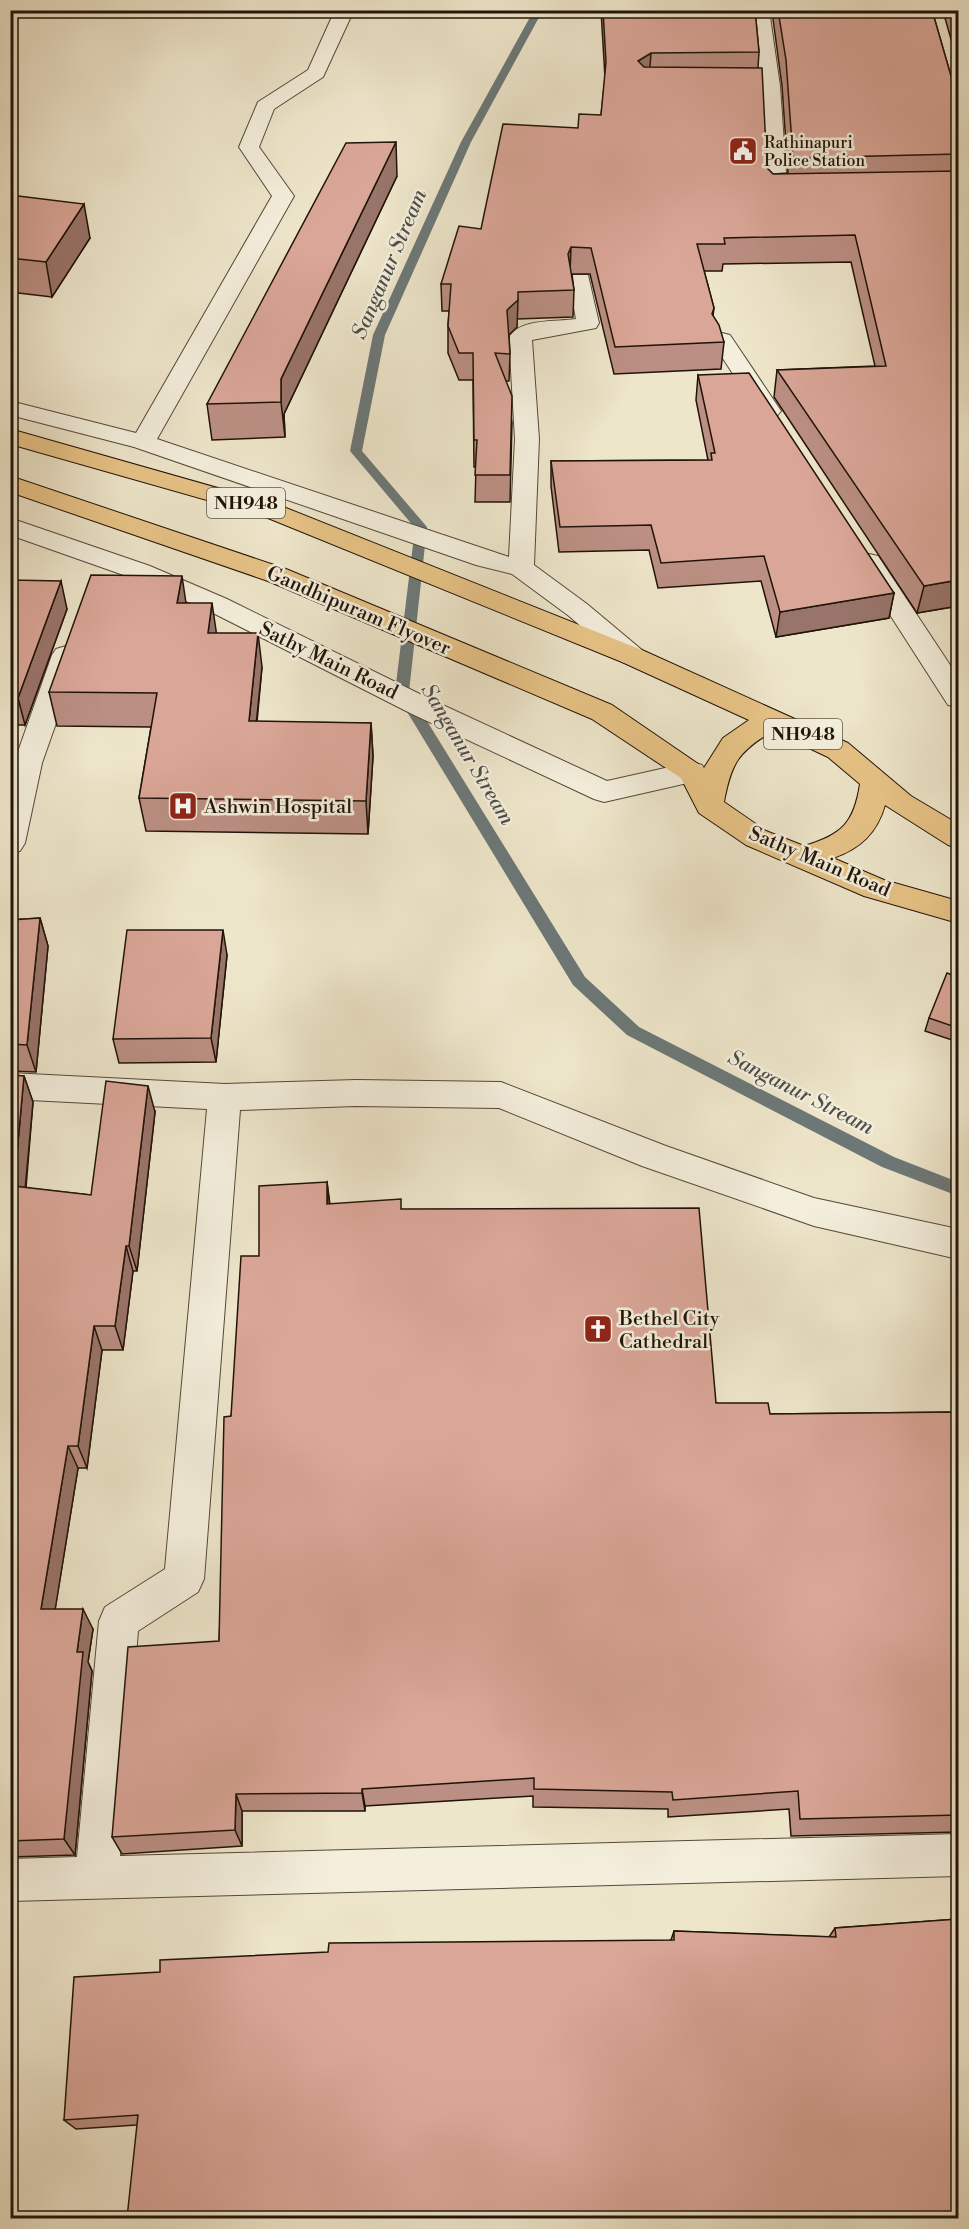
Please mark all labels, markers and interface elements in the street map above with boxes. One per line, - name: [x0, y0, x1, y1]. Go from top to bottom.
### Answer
- place label: Rathinapuri Police Station: [764, 133, 865, 171]
- public building icon: Rathinapuri Police Station: [727, 135, 759, 167]
- water label: Sanganur Stream: [347, 185, 434, 343]
- road number: NH948: [207, 488, 285, 518]
- street label: Gandhipuram Flyover: [263, 561, 455, 662]
- street label: Sathy Main Road: [255, 617, 402, 706]
- water label: Sanganur Stream: [415, 679, 520, 831]
- road number: NH948: [764, 719, 842, 749]
- hospital icon: Ashwin Hospital: [167, 790, 199, 822]
- place label: Ashwin Hospital: [203, 795, 352, 820]
- street label: Sathy Main Road: [745, 821, 895, 904]
- water label: Sanganur Stream: [723, 1045, 879, 1141]
- place label: Bethel City Cathedral: [618, 1307, 720, 1355]
- church icon: Bethel City Cathedral: [582, 1313, 614, 1345]

